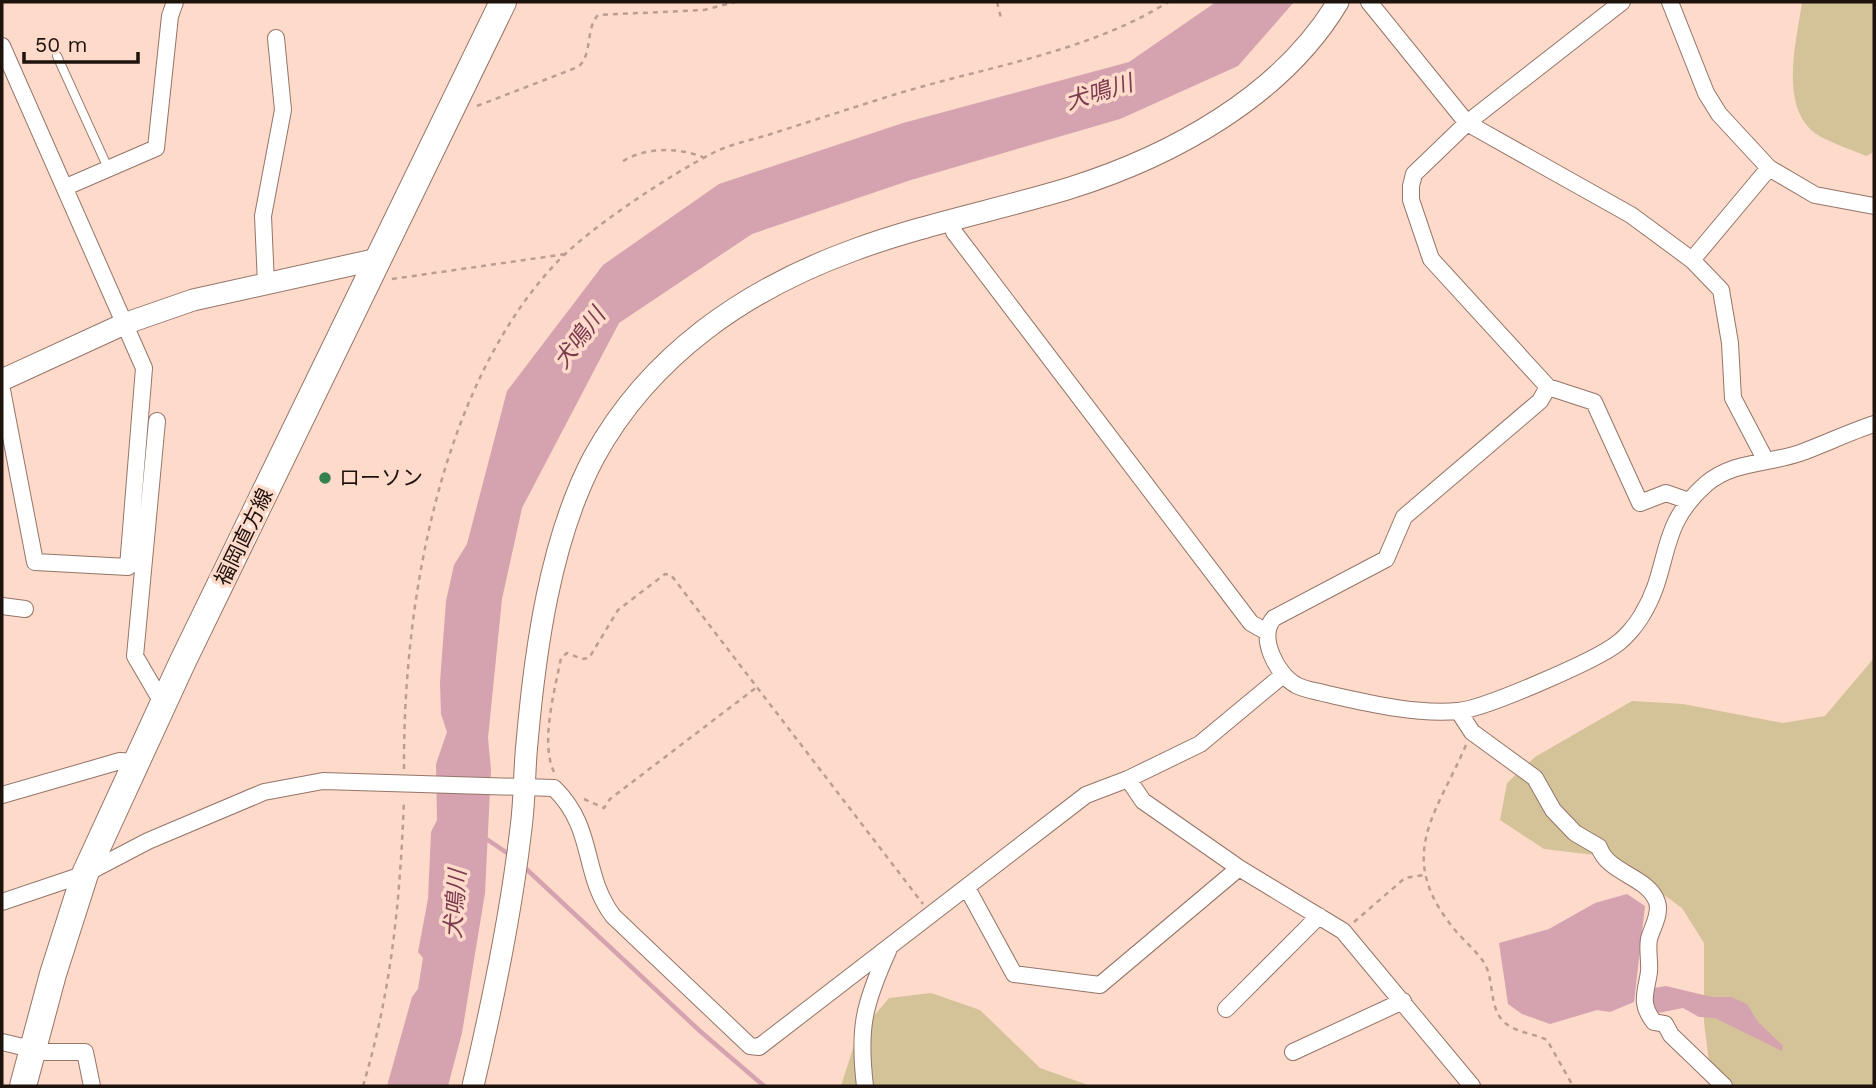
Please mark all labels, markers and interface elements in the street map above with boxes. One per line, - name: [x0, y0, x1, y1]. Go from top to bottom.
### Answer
- scale bar: [24, 21, 138, 65]
- text: 50 m: [35, 32, 87, 57]
- water label: 犬鳴川: [1062, 69, 1139, 115]
- water label: 犬鳴川: [548, 300, 613, 374]
- place label: ローソン: [339, 465, 423, 490]
- marker: ローソン: [317, 470, 333, 486]
- street label: 福岡直方線: [209, 484, 278, 589]
- water label: 犬鳴川: [440, 866, 472, 939]

